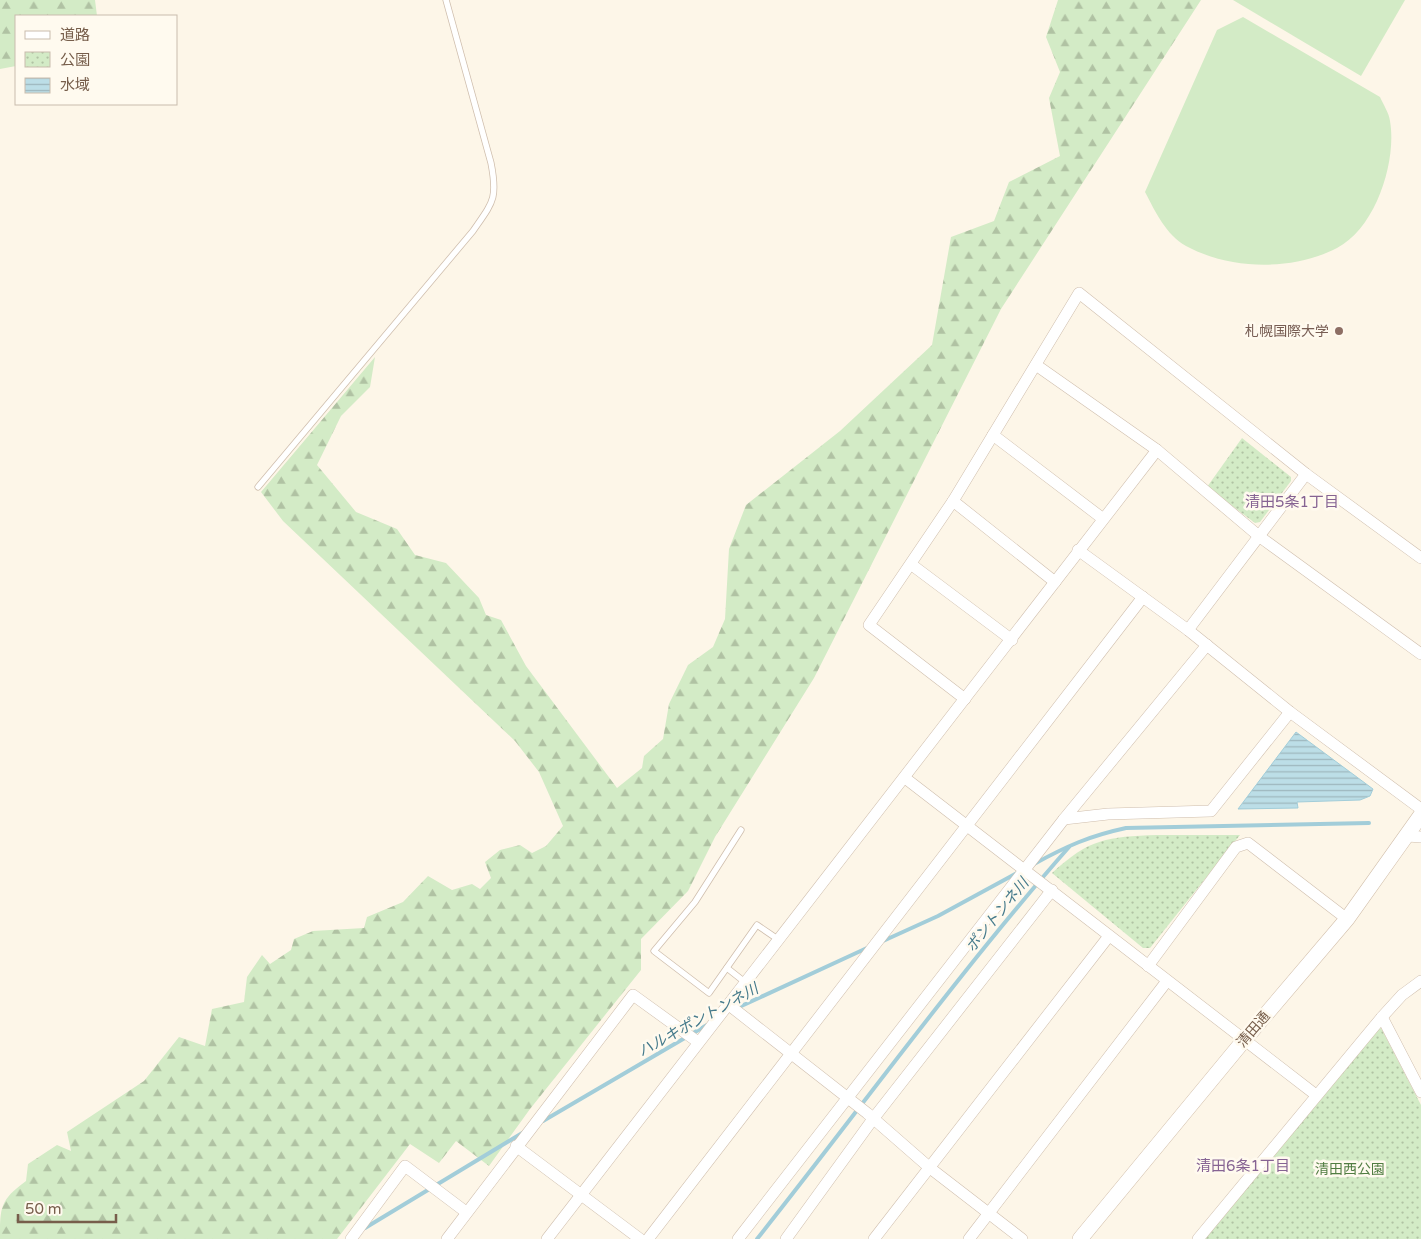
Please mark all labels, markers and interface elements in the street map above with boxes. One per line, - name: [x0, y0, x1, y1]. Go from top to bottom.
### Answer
- legend: [15, 15, 178, 105]
- text: 道路: [60, 26, 90, 44]
- text: 公園: [60, 51, 90, 69]
- text: 水域: [60, 76, 90, 94]
- place label: 札幌国際大学: [1245, 323, 1329, 340]
- marker: 札幌国際大学: [1333, 325, 1345, 337]
- district label: 清田5条1丁目: [1245, 493, 1339, 511]
- water label: ポントンネ川: [962, 873, 1033, 956]
- water label: ハルキポントンネ川: [635, 979, 763, 1061]
- street label: 清田通: [1233, 1008, 1274, 1051]
- district label: 清田6条1丁目: [1196, 1157, 1290, 1175]
- park label: 清田西公園: [1315, 1161, 1385, 1178]
- scale bar: [18, 1192, 115, 1224]
- text: 50 m: [25, 1200, 62, 1218]

